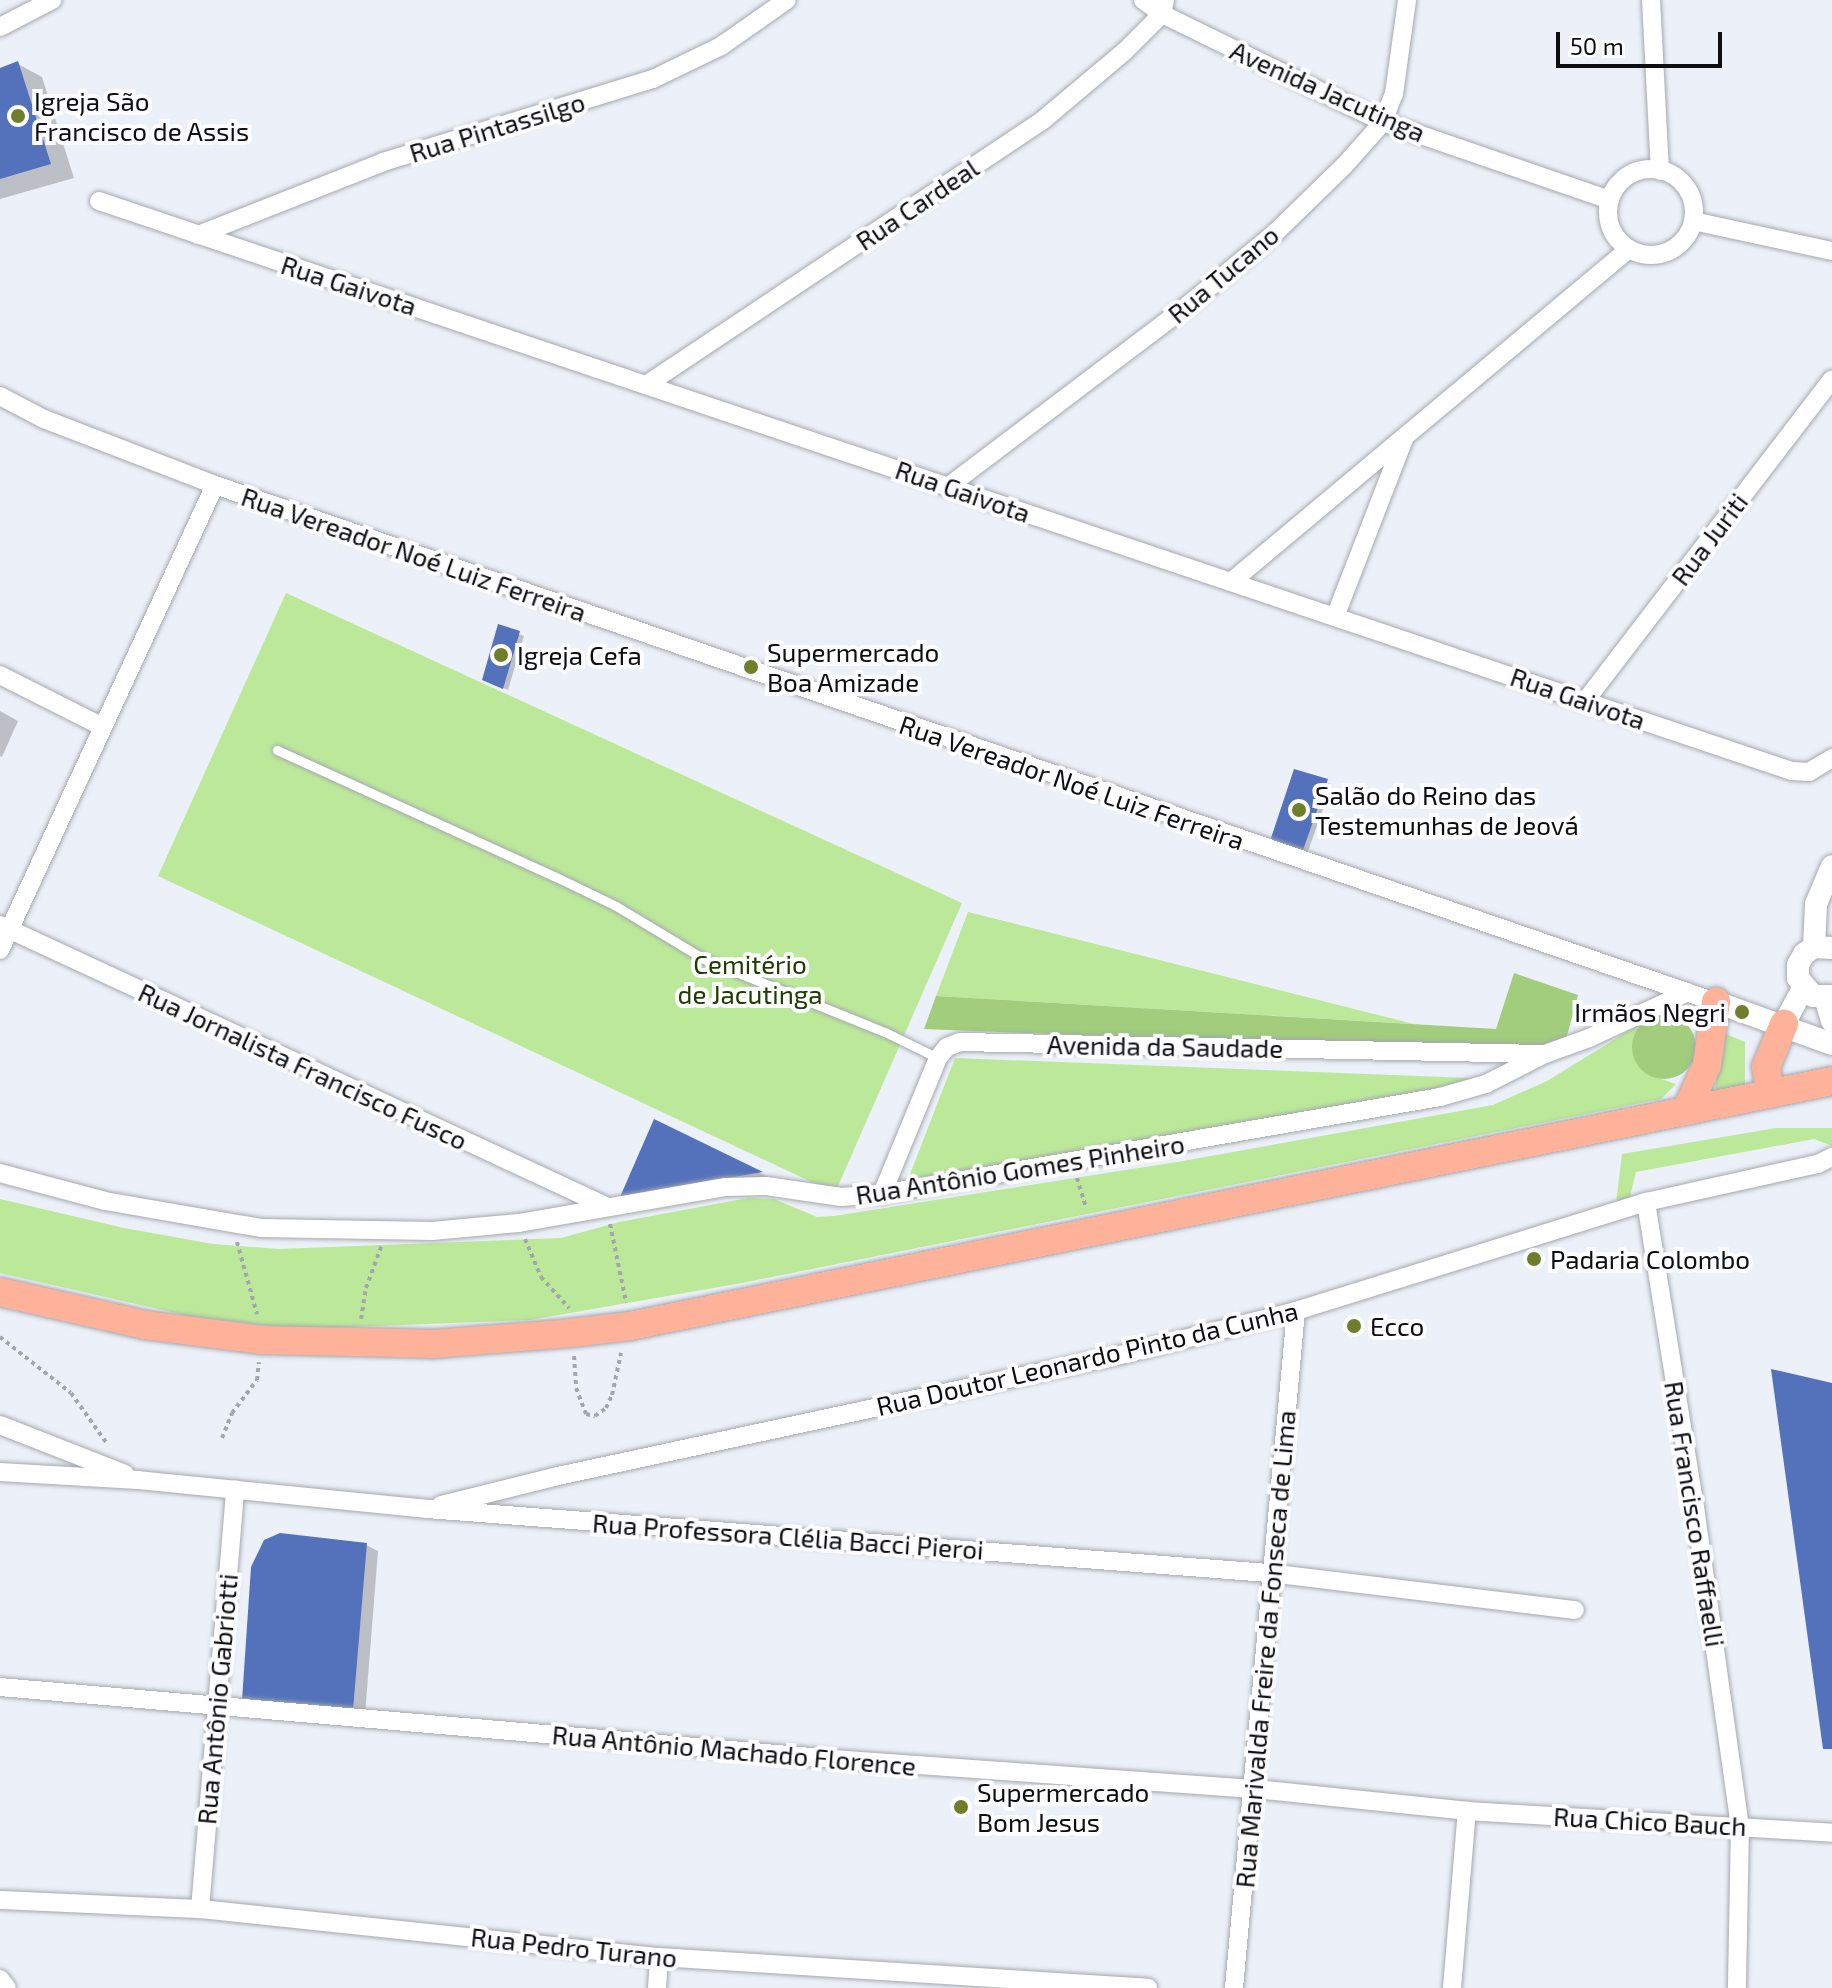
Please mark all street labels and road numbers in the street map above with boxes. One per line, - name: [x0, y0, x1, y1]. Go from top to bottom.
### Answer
- street label: Avenida Jacutinga: [1225, 34, 1431, 148]
- street label: Rua Pintassilgo: [406, 86, 588, 168]
- street label: Rua Cardeal: [850, 152, 984, 256]
- street label: Rua Tucano: [1161, 219, 1285, 329]
- street label: Rua Gaivota: [277, 248, 421, 322]
- street label: Rua Gaivota: [891, 453, 1035, 529]
- street label: Rua Vereador Noé Luiz Ferreira: [237, 480, 591, 628]
- street label: Rua Juriti: [1664, 487, 1754, 591]
- street label: Rua Gaivota: [1506, 660, 1650, 736]
- street label: Rua Vereador Noé Luiz Ferreira: [895, 708, 1249, 856]
- street label: Rua Jornalista Francisco Fusco: [134, 976, 472, 1156]
- street label: Avenida da Saudade: [1047, 1028, 1283, 1064]
- street label: Rua Antônio Gomes Pinheiro: [853, 1128, 1187, 1210]
- street label: Rua Doutor Leonardo Pinto da Cunha: [873, 1294, 1301, 1422]
- street label: Rua Francisco Raffaelli: [1659, 1379, 1731, 1649]
- street label: Rua Marivalda Freire da Fonseca de Lima: [1229, 1409, 1301, 1889]
- street label: Rua Professora Clélia Bacci Pieroi: [591, 1507, 985, 1565]
- street label: Rua Antônio Gabriotti: [190, 1572, 244, 1826]
- street label: Rua Antônio Machado Florence: [550, 1719, 918, 1781]
- street label: Rua Chico Bauch: [1553, 1800, 1747, 1842]
- street label: Rua Pedro Turano: [469, 1921, 679, 1973]

